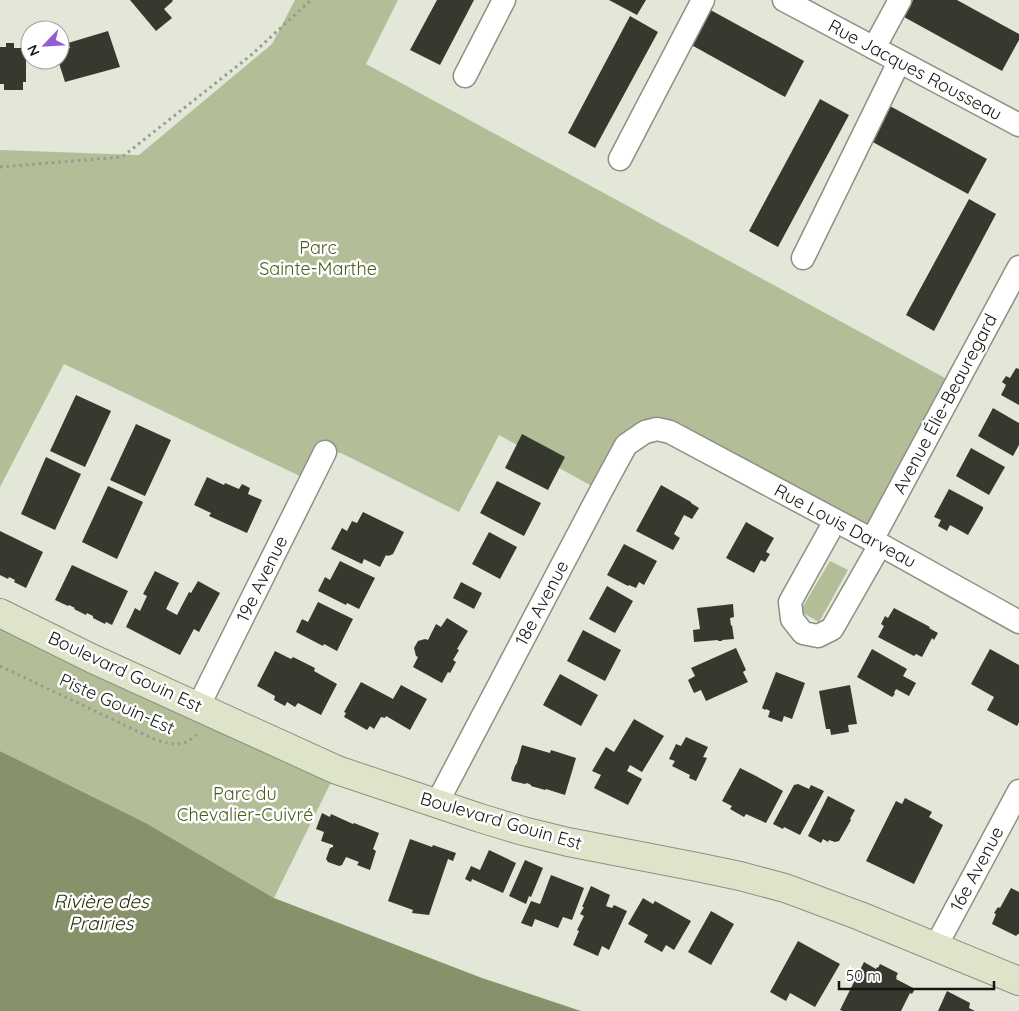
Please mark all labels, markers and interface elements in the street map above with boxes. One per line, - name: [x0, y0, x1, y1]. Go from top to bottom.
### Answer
- street label: Rue Jacques Rousseau: [824, 14, 1006, 125]
- north arrow: [20, 20, 70, 70]
- text: N: [23, 42, 44, 59]
- park label: Parc Sainte-Marthe: [259, 236, 377, 280]
- street label: Avenue Élie-Beauregard: [887, 310, 1002, 498]
- street label: Rue Louis Darveau: [770, 478, 920, 573]
- street label: 19e Avenue: [231, 532, 292, 626]
- street label: 18e Avenue: [510, 556, 574, 649]
- street label: Boulevard Gouin Est: [45, 626, 206, 717]
- street label: Piste Gouin-Est: [56, 668, 178, 739]
- park label: Parc du Chevalier-Cuivré: [177, 782, 313, 826]
- street label: Boulevard Gouin Est: [418, 786, 585, 855]
- street label: 16e Avenue: [945, 822, 1009, 915]
- water label: Rivière des Prairies: [53, 889, 150, 935]
- scale bar: [839, 958, 994, 990]
- text: 50 m: [846, 966, 881, 985]

